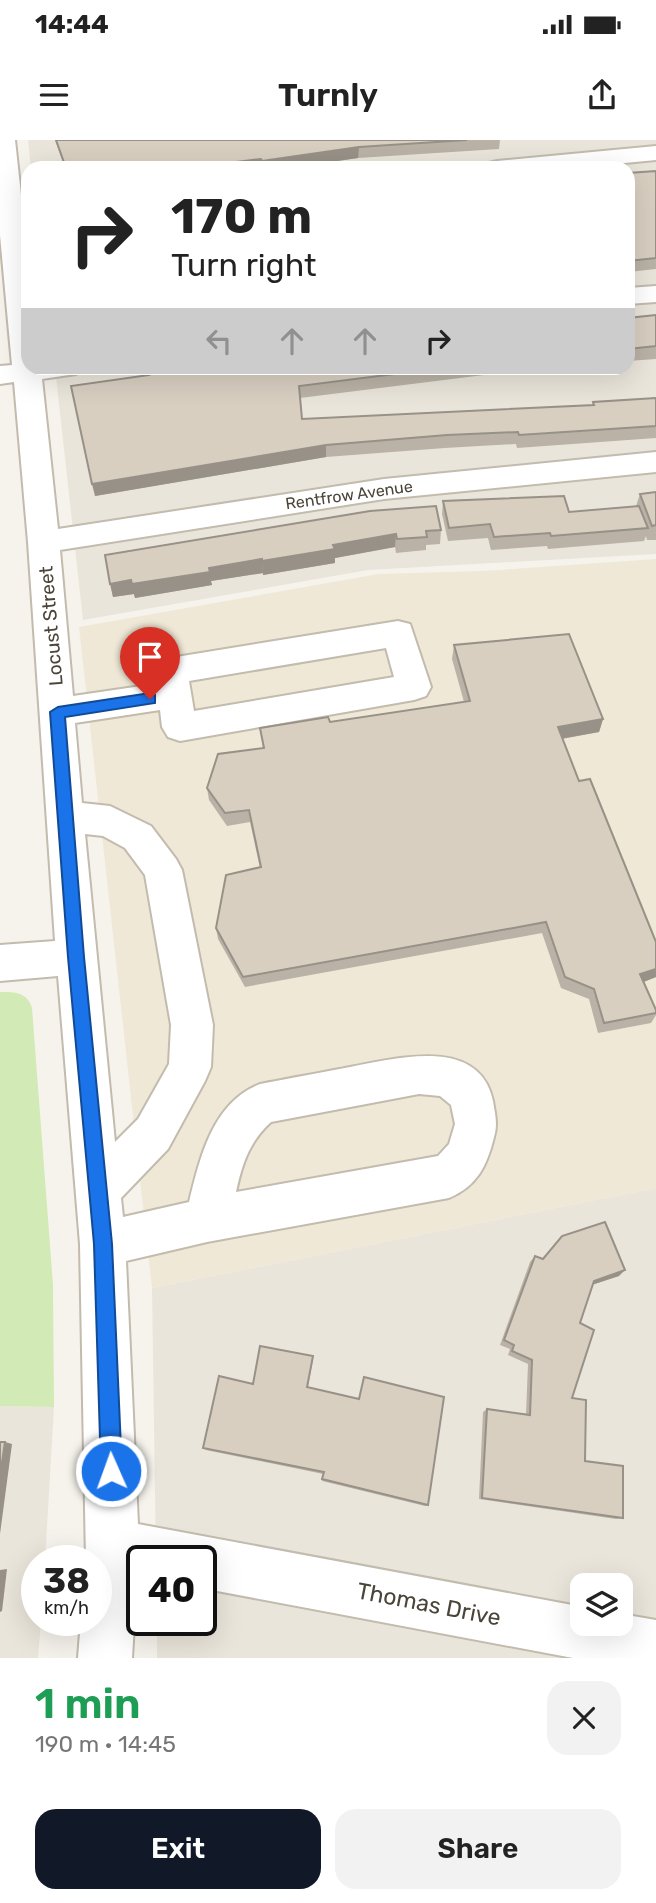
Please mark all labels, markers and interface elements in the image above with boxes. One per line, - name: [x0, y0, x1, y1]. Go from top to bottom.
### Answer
- text: 14:44: [35, 9, 109, 40]
- icon: menu: [35, 76, 73, 114]
- text: Turnly: [278, 76, 378, 114]
- icon: share: [583, 76, 621, 114]
- text: 170 m: [171, 187, 312, 245]
- icon: right: [56, 189, 147, 280]
- text: Turn right: [171, 246, 316, 284]
- icon: left: [200, 322, 238, 360]
- icon: ahead: [273, 322, 311, 360]
- icon: ahead: [346, 322, 384, 360]
- icon: right: [419, 322, 457, 360]
- street label: Rentfrow Avenue: [284, 477, 414, 513]
- street label: Locust Street: [34, 565, 68, 687]
- pin: [120, 627, 180, 699]
- icon: arrive: [131, 638, 169, 676]
- position arrow: [74, 1434, 148, 1508]
- speed limit sign: 40: [126, 1545, 217, 1636]
- text: 38: [43, 1560, 90, 1602]
- map controls: [570, 1573, 633, 1636]
- button: layers: [570, 1573, 633, 1636]
- street label: Thomas Drive: [355, 1576, 503, 1632]
- text: km/h: [44, 1597, 89, 1619]
- text: 1 min: [35, 1679, 141, 1729]
- button: close: [547, 1681, 621, 1755]
- text: 190 m · 14:45: [35, 1730, 176, 1758]
- button: Exit: [35, 1809, 321, 1889]
- button: Share: [335, 1809, 621, 1889]

